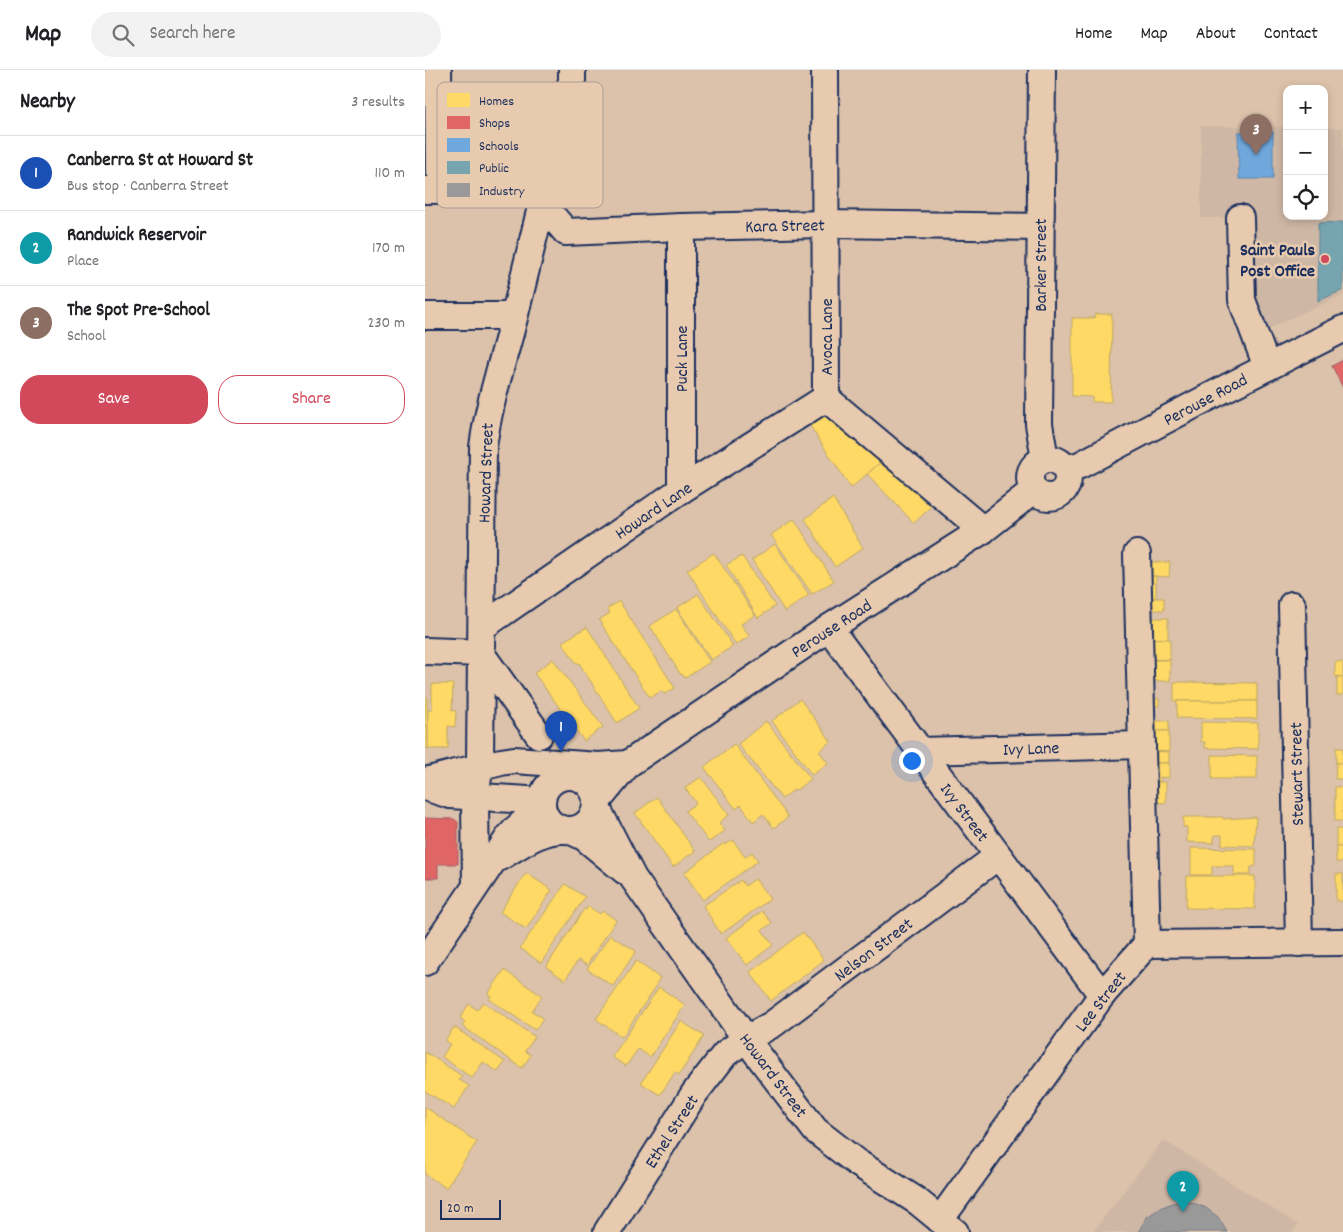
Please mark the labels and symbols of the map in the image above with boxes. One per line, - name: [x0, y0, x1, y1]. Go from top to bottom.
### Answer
- legend: [437, 82, 603, 208]
- text: Homes: [479, 92, 514, 112]
- text: Shops: [479, 114, 510, 134]
- pin: 3: [1240, 114, 1272, 155]
- text: Schools: [479, 137, 519, 157]
- text: Public: [479, 159, 509, 179]
- text: Industry: [479, 182, 525, 202]
- street label: Kara Street: [745, 214, 825, 241]
- street label: Barker Street: [1030, 218, 1055, 312]
- place label: Saint Pauls Post Office: [1240, 239, 1315, 285]
- marker: Saint Pauls Post Office: [1319, 253, 1331, 265]
- street label: Avoca Lane: [816, 298, 841, 376]
- street label: Puck Lane: [671, 326, 696, 392]
- street label: Perouse Road: [1160, 369, 1253, 434]
- street label: Howard Street: [473, 422, 502, 524]
- street label: Howard Lane: [611, 477, 698, 547]
- street label: Perouse Road: [787, 595, 878, 666]
- pin: 1: [545, 711, 577, 752]
- street label: Stewart Street: [1285, 722, 1312, 826]
- street label: Ivy Lane: [1002, 737, 1060, 764]
- your location: [899, 748, 925, 774]
- street label: Ivy Street: [932, 779, 994, 849]
- street label: Nelson Street: [830, 913, 919, 989]
- street label: Lee Street: [1070, 967, 1134, 1038]
- street label: Howard Street: [732, 1029, 812, 1124]
- street label: Ethel Street: [640, 1090, 706, 1174]
- pin: 2: [1167, 1171, 1199, 1212]
- scale bar: [440, 1197, 501, 1220]

